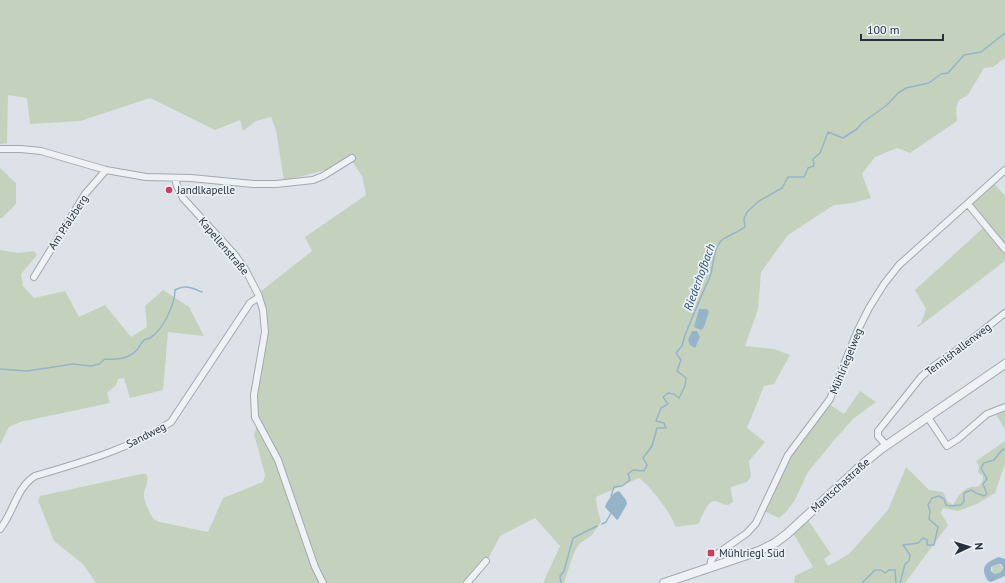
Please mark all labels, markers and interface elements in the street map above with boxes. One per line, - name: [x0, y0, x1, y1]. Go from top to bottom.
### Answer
- scale bar: [861, 16, 943, 42]
- text: 100 m: [867, 22, 900, 37]
- place label: Jandlkapelle: [176, 183, 235, 197]
- marker: Jandlkapelle: [164, 185, 174, 195]
- street label: Am Pfalzberg: [45, 192, 91, 252]
- street label: Kapellenstraße: [196, 214, 252, 278]
- water label: Riederhofbach: [680, 242, 718, 312]
- street label: Tennishallenweg: [922, 320, 994, 378]
- street label: Mühlriegelweg: [826, 326, 866, 396]
- street label: Sandweg: [124, 419, 168, 451]
- street label: Mantschastraße: [808, 455, 873, 515]
- north arrow: [949, 527, 989, 567]
- text: N: [972, 542, 986, 550]
- place label: Mühlriegl Süd: [719, 546, 785, 560]
- marker: Mühlriegl Süd: [706, 548, 716, 558]

